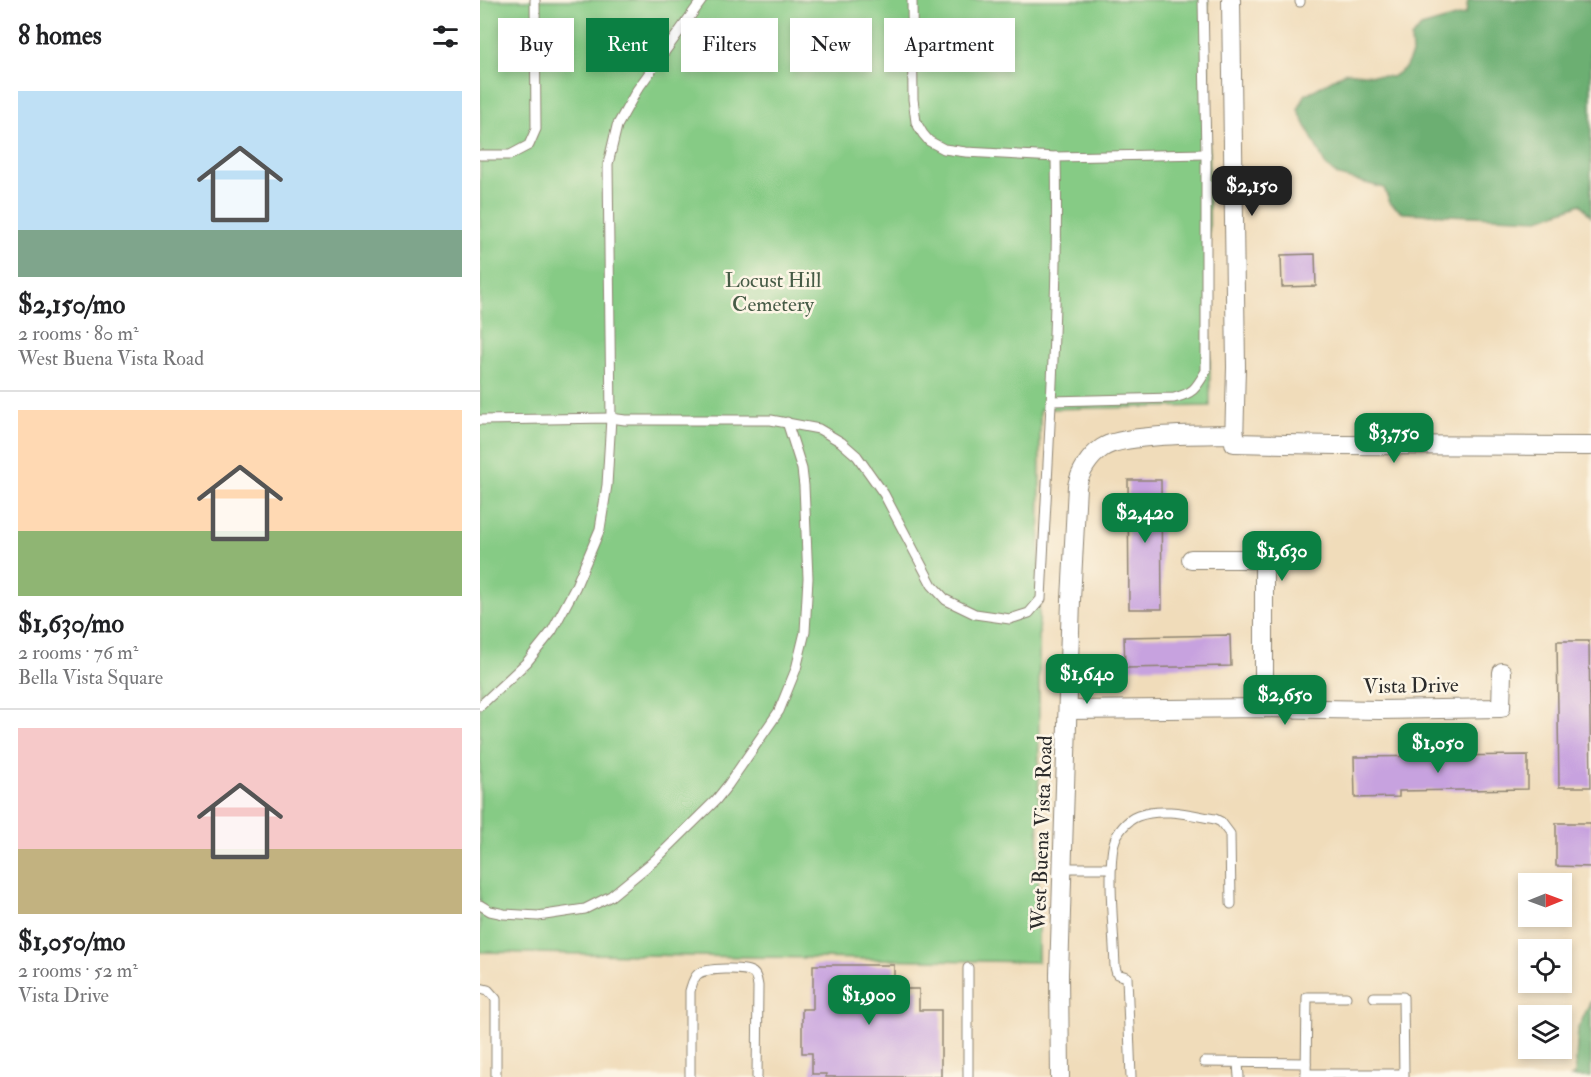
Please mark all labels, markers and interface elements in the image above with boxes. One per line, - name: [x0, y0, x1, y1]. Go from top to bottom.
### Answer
- chip: Buy: [498, 18, 574, 72]
- chip: Rent: [586, 18, 669, 72]
- chip: Filters: [681, 18, 778, 72]
- chip: New: [790, 18, 872, 72]
- chip: Apartment: [884, 18, 1015, 72]
- text: 8 homes: [18, 20, 102, 52]
- icon: filters: [429, 20, 462, 53]
- icon: home: [186, 130, 294, 238]
- pin: $2,150: [1203, 166, 1301, 217]
- text: $2,150: [1226, 173, 1278, 198]
- park label: Locust Hill Cemetery: [725, 267, 822, 318]
- text: $2,150/mo: [18, 289, 125, 321]
- text: 2 rooms · 80 m²: [18, 321, 139, 346]
- text: West Buena Vista Road: [18, 346, 204, 371]
- pin: $3,750: [1345, 413, 1443, 464]
- text: $3,750: [1368, 420, 1420, 445]
- icon: home: [186, 449, 294, 557]
- pin: $2,420: [1096, 493, 1194, 544]
- text: $2,420: [1116, 500, 1174, 525]
- pin: $1,630: [1233, 531, 1331, 582]
- text: $1,630: [1256, 538, 1308, 563]
- text: $1,630/mo: [18, 608, 124, 640]
- text: 2 rooms · 76 m²: [18, 640, 138, 665]
- pin: $1,640: [1038, 654, 1136, 705]
- text: $1,640: [1060, 661, 1114, 686]
- text: Bella Vista Square: [18, 665, 163, 690]
- street label: Vista Drive: [1363, 672, 1459, 700]
- pin: $2,650: [1236, 675, 1334, 726]
- text: $2,650: [1257, 682, 1313, 707]
- pin: $1,050: [1389, 723, 1487, 774]
- text: $1,050: [1412, 730, 1464, 755]
- street label: West Buena Vista Road: [1025, 734, 1059, 932]
- icon: home: [186, 767, 294, 875]
- north arrow: [1518, 873, 1572, 927]
- map controls: [1518, 873, 1572, 1059]
- text: $1,050/mo: [18, 926, 125, 958]
- button: locate: [1518, 939, 1572, 993]
- text: 2 rooms · 52 m²: [18, 958, 138, 983]
- pin: $1,900: [820, 975, 918, 1026]
- text: $1,900: [842, 982, 896, 1007]
- text: Vista Drive: [18, 983, 109, 1008]
- button: layers: [1518, 1005, 1572, 1059]

